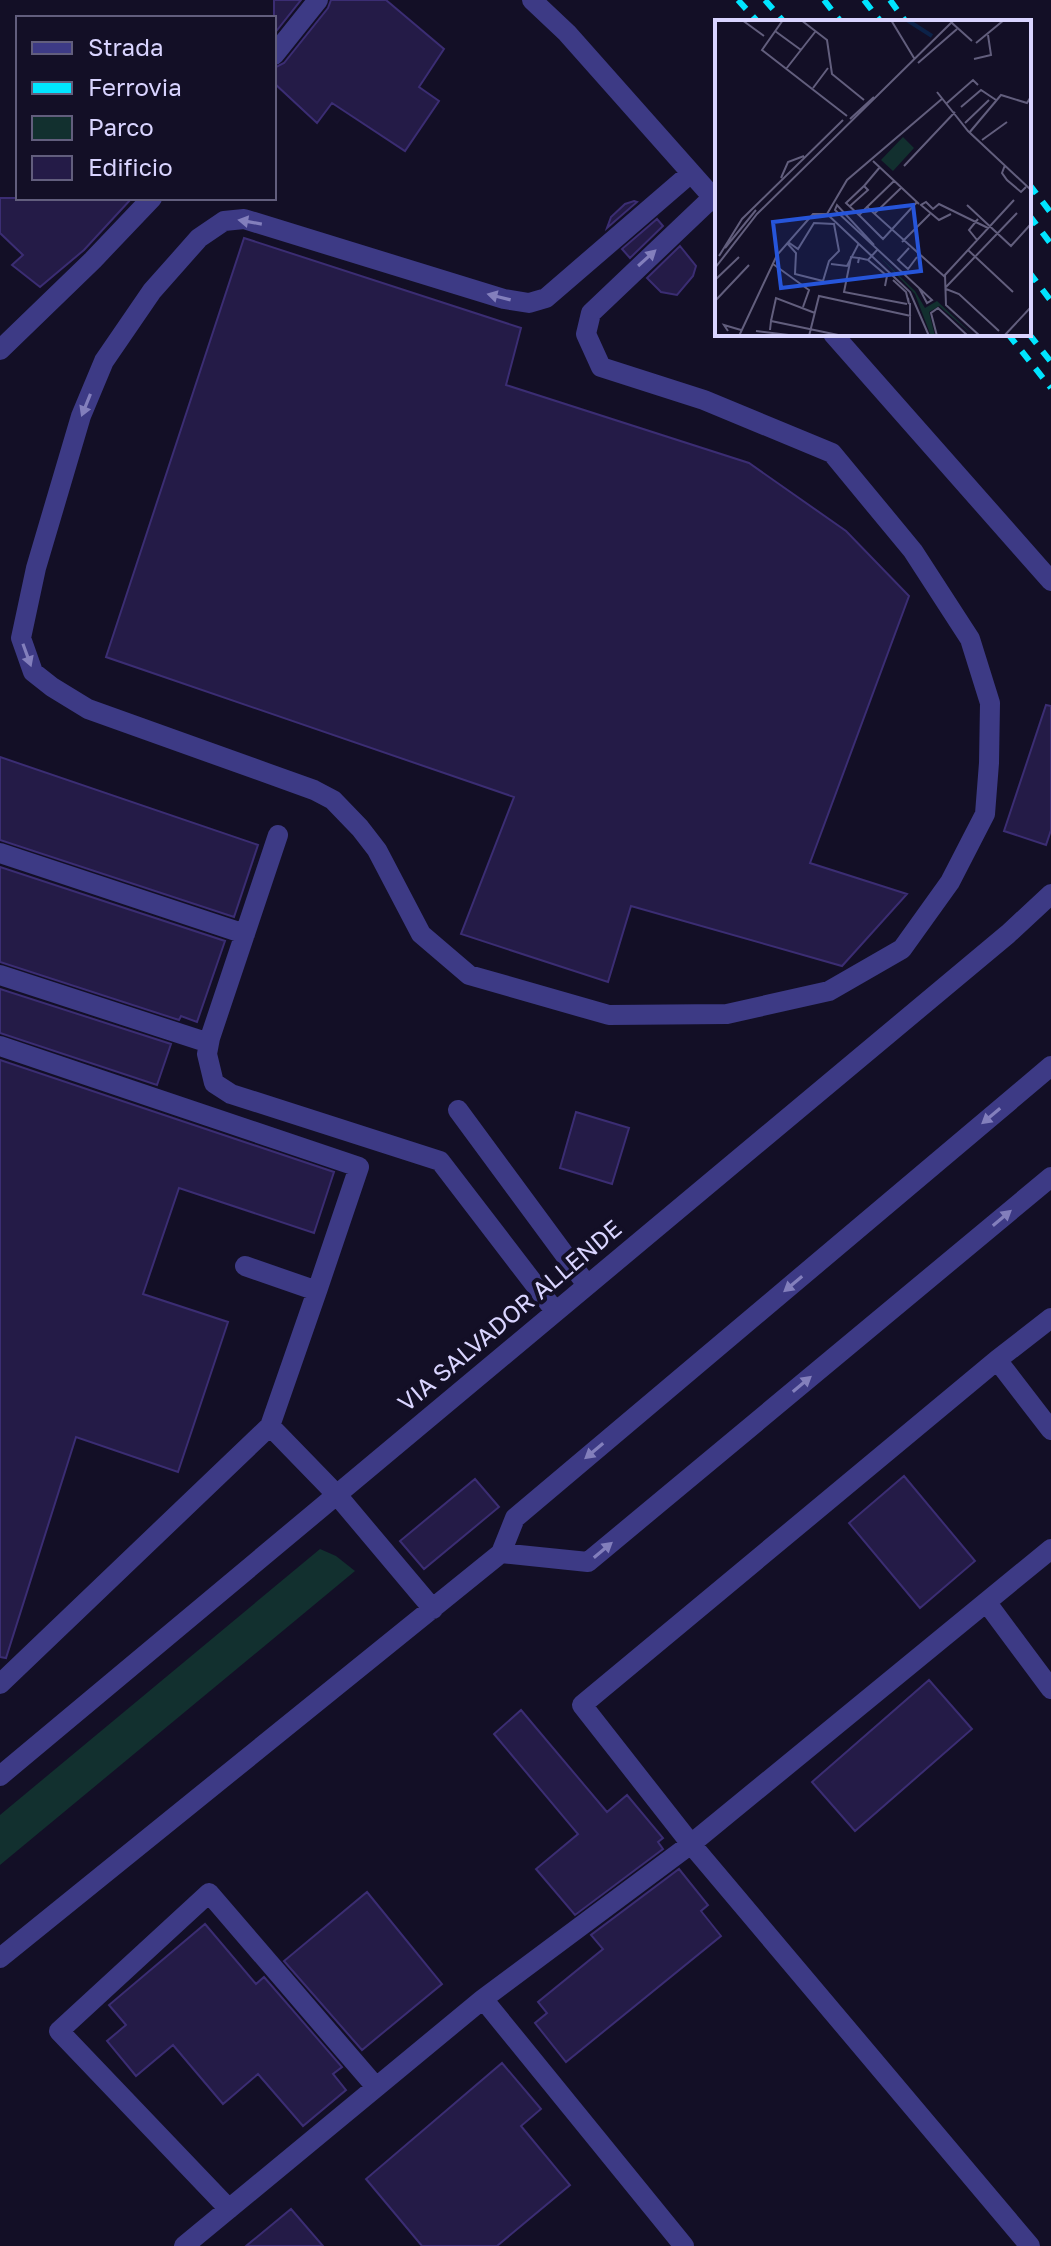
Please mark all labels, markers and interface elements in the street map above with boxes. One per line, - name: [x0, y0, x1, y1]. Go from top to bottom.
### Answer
- legend: [16, 16, 276, 200]
- inset map: [715, 20, 1031, 336]
- text: Strada: [88, 32, 163, 61]
- text: Ferrovia: [88, 72, 182, 101]
- text: Parco: [88, 112, 154, 141]
- text: Edificio: [88, 152, 173, 181]
- one-way arrow: [237, 216, 262, 228]
- one-way arrow: [637, 250, 656, 268]
- one-way arrow: [486, 290, 511, 303]
- one-way arrow: [79, 393, 92, 417]
- one-way arrow: [21, 643, 34, 667]
- one-way arrow: [982, 1107, 1002, 1124]
- one-way arrow: [992, 1210, 1012, 1226]
- street label: VIA SALVADOR ALLENDE: [391, 1213, 627, 1417]
- one-way arrow: [783, 1275, 803, 1292]
- one-way arrow: [792, 1376, 812, 1393]
- one-way arrow: [584, 1442, 604, 1459]
- one-way arrow: [592, 1542, 612, 1559]

